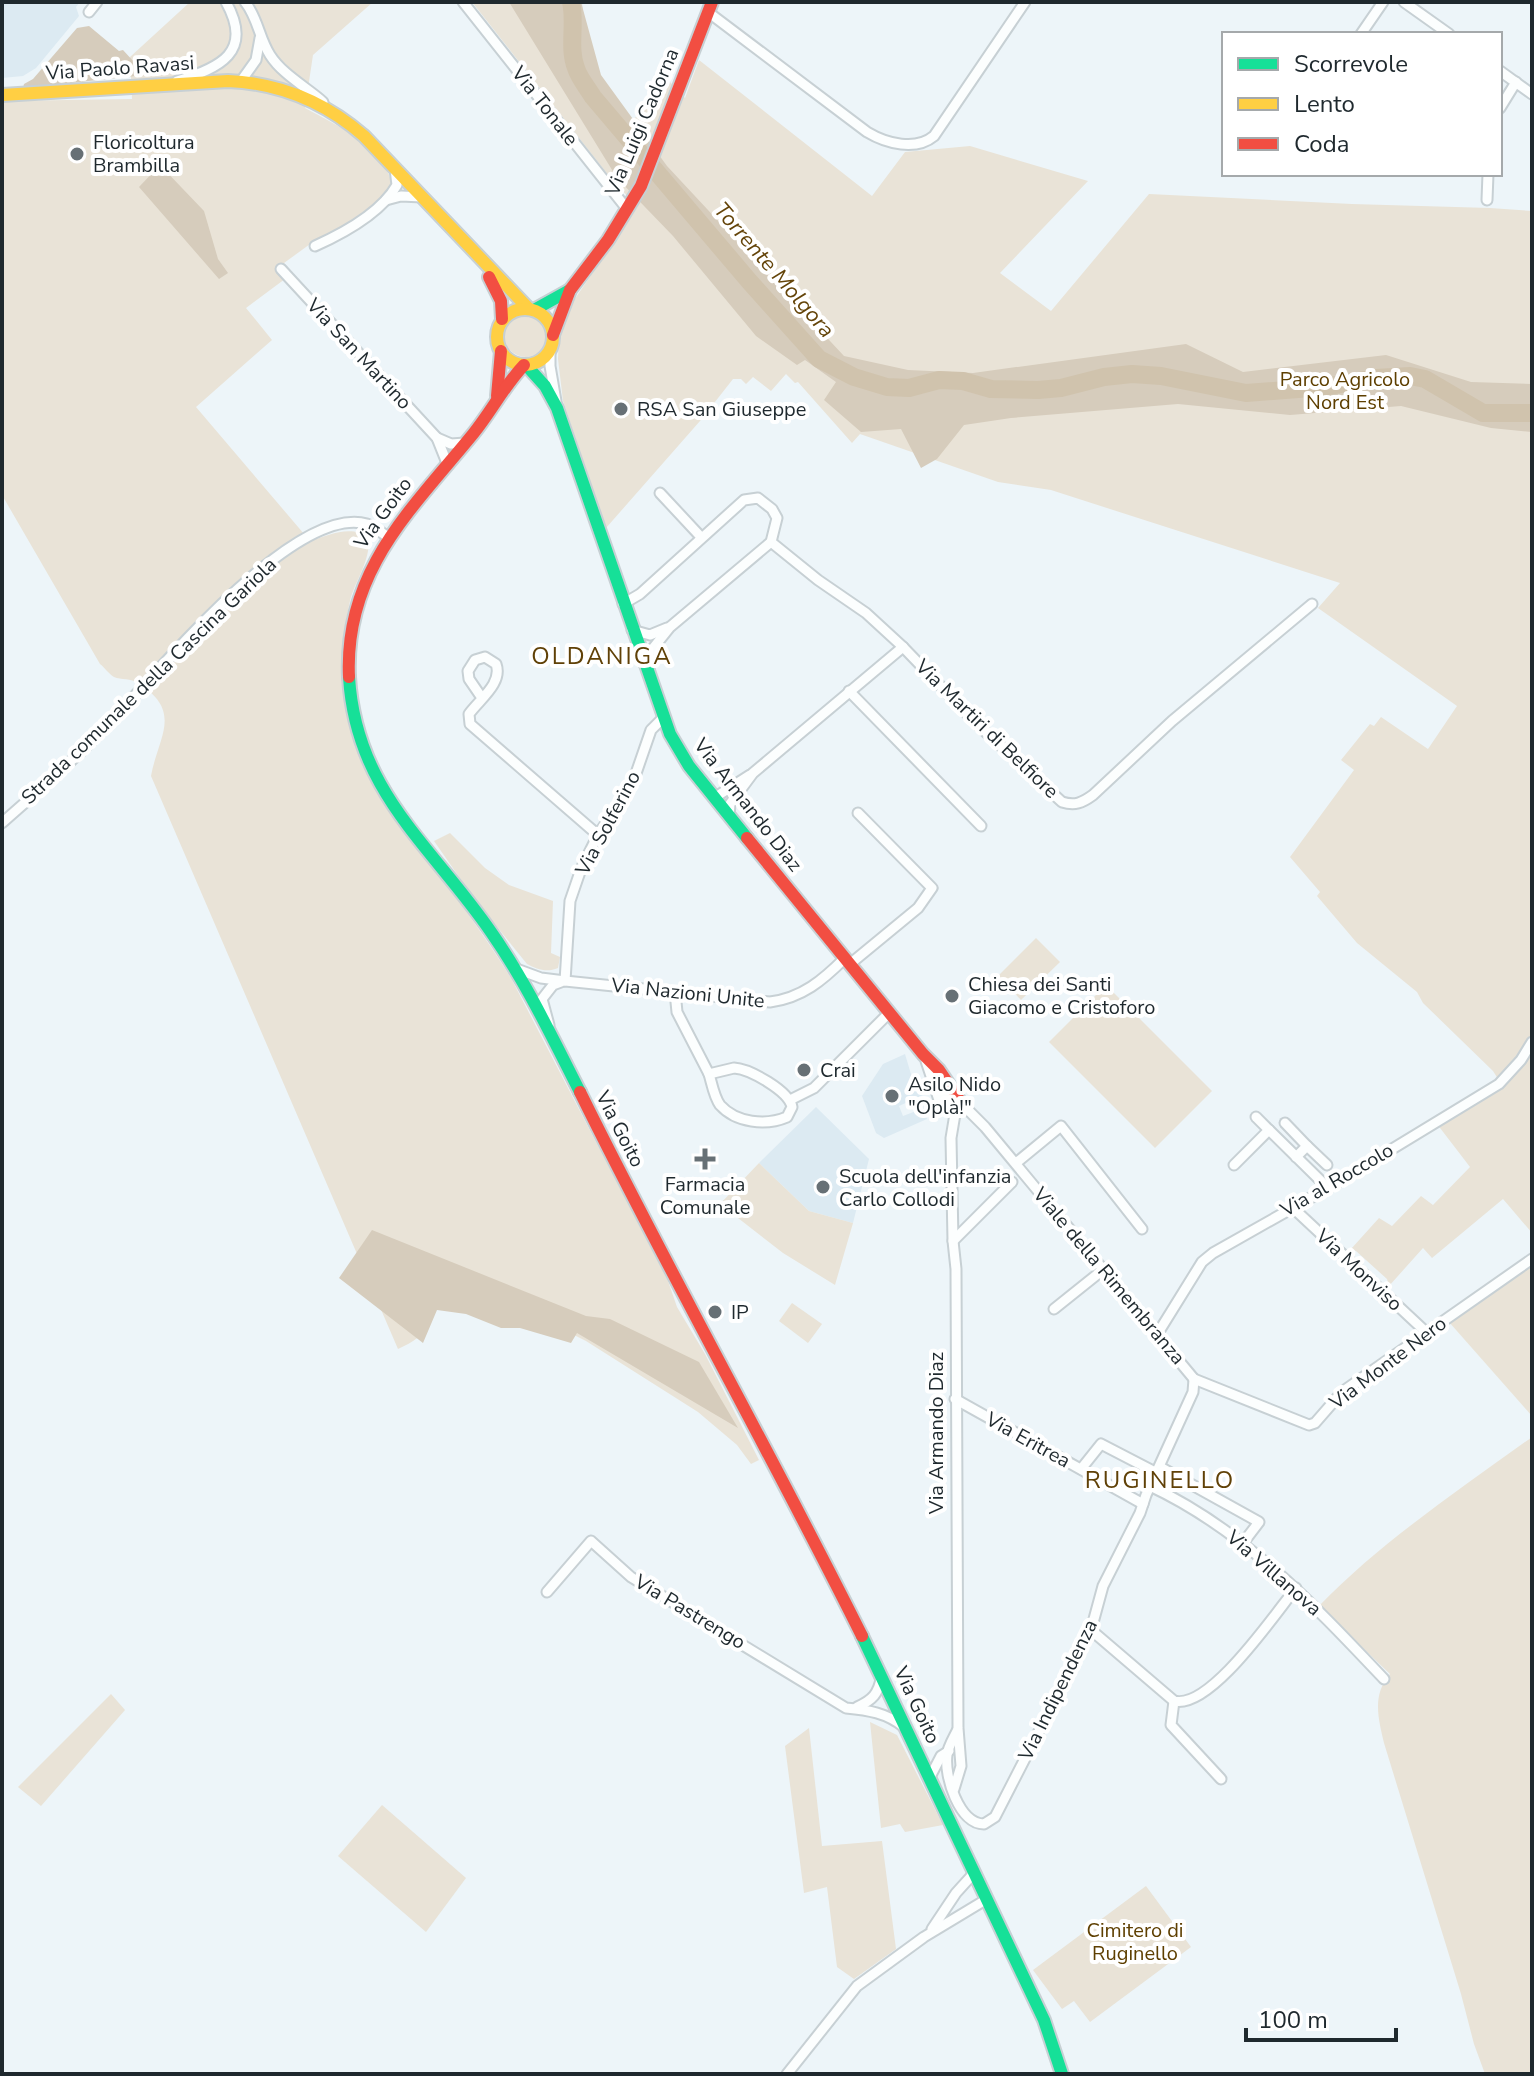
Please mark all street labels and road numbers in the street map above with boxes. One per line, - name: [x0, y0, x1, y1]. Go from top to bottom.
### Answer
- street label: Via Luigi Cadorna: [598, 44, 685, 201]
- street label: Via Paolo Ravasi: [44, 49, 195, 87]
- street label: Via Tonale: [505, 60, 585, 151]
- street label: Via San Martino: [300, 292, 418, 416]
- street label: Via Goito: [347, 472, 418, 555]
- street label: Strada comunale della Cascina Gariola: [15, 551, 283, 811]
- street label: Via Martiri di Belfiore: [909, 653, 1065, 805]
- street label: Via Armando Diaz: [687, 732, 809, 877]
- street label: Via Solferino: [569, 766, 647, 881]
- street label: Via Nazioni Unite: [609, 971, 766, 1014]
- street label: Via Goito: [589, 1085, 651, 1172]
- street label: Via al Roccolo: [1275, 1137, 1398, 1224]
- street label: Viale della Rimembranza: [1026, 1181, 1191, 1370]
- street label: Via Monviso: [1309, 1222, 1408, 1317]
- street label: Via Monte Nero: [1323, 1310, 1452, 1417]
- street label: Via Armando Diaz: [923, 1352, 950, 1515]
- street label: Via Eritrea: [980, 1405, 1075, 1474]
- street label: Via Villanova: [1220, 1523, 1327, 1622]
- street label: Via Pastrengo: [628, 1568, 751, 1656]
- street label: Via Indipendenza: [1012, 1615, 1104, 1766]
- street label: Via Goito: [887, 1661, 947, 1748]

